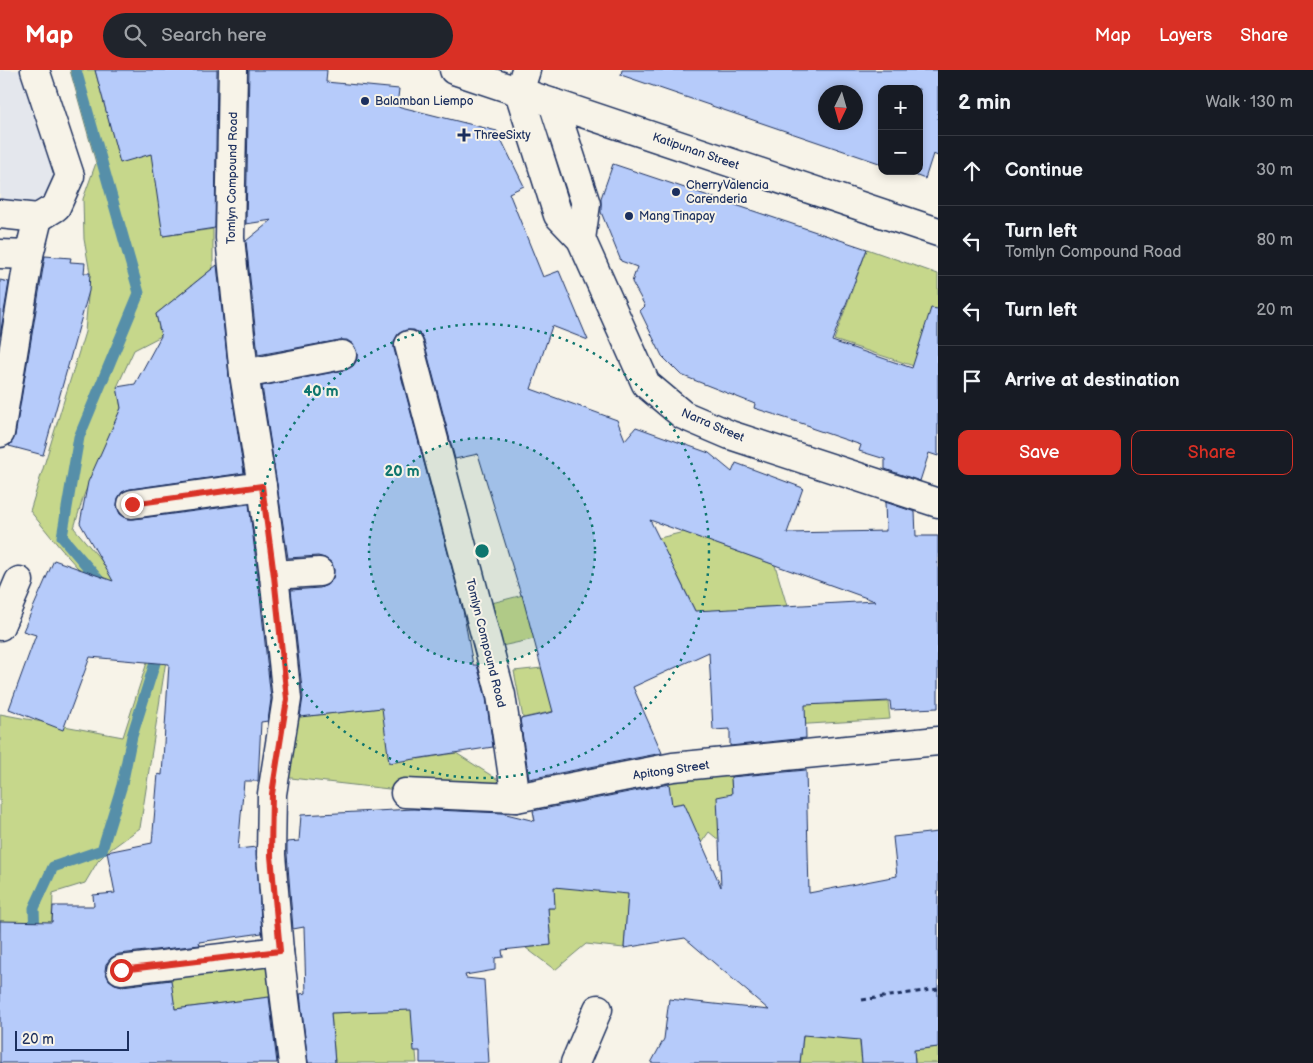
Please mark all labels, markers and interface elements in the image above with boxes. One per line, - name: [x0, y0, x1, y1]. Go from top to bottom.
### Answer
- search box: [103, 13, 453, 58]
- text: Map: [25, 21, 73, 50]
- icon: search: [121, 21, 149, 49]
- text: Search here: [161, 24, 267, 47]
- text: Map: [1095, 25, 1131, 46]
- text: Layers: [1159, 25, 1212, 46]
- text: Share: [1240, 25, 1288, 46]
- north arrow: [818, 85, 863, 130]
- map controls: [878, 85, 923, 175]
- button: +: [878, 85, 923, 130]
- text: 2 min: [958, 90, 1011, 115]
- text: Walk · 130 m: [1205, 93, 1293, 112]
- place label: Balamban Liempo: [375, 94, 474, 109]
- marker: Balamban Liempo: [359, 95, 371, 107]
- street label: Tomlyn Compound Road: [224, 112, 241, 244]
- place label: ThreeSixty: [474, 128, 531, 143]
- marker: ThreeSixty: [458, 129, 470, 141]
- street label: Katipunan Street: [651, 130, 741, 173]
- button: −: [878, 130, 923, 175]
- icon: ahead: [958, 157, 986, 185]
- text: Continue: [1005, 159, 1083, 182]
- text: 30 m: [1256, 161, 1293, 180]
- place label: CherryValencia Carenderia: [686, 178, 769, 207]
- marker: CherryValencia Carenderia: [670, 186, 682, 198]
- place label: Mang Tinapay: [639, 209, 716, 224]
- marker: Mang Tinapay: [623, 210, 635, 222]
- text: Turn left: [1005, 220, 1077, 243]
- icon: left: [958, 227, 986, 255]
- text: 80 m: [1257, 231, 1293, 250]
- text: Tomlyn Compound Road: [1005, 243, 1181, 262]
- icon: left: [958, 297, 986, 325]
- text: Turn left: [1005, 299, 1077, 322]
- text: 20 m: [1257, 301, 1293, 320]
- icon: arrive: [958, 367, 986, 395]
- text: Arrive at destination: [1005, 369, 1180, 392]
- text: 40 m: [303, 382, 339, 401]
- street label: Narra Street: [679, 405, 747, 446]
- button: Save: [958, 430, 1121, 475]
- button: Share: [1131, 430, 1293, 475]
- text: 20 m: [385, 462, 420, 481]
- route end: [121, 493, 144, 516]
- centre of rings: [473, 542, 491, 560]
- street label: Tomlyn Compound Road: [462, 577, 509, 709]
- street label: Apitong Street: [632, 758, 710, 783]
- route start: [110, 959, 133, 982]
- scale bar: [15, 1028, 129, 1051]
- text: 20 m: [22, 1031, 54, 1048]

